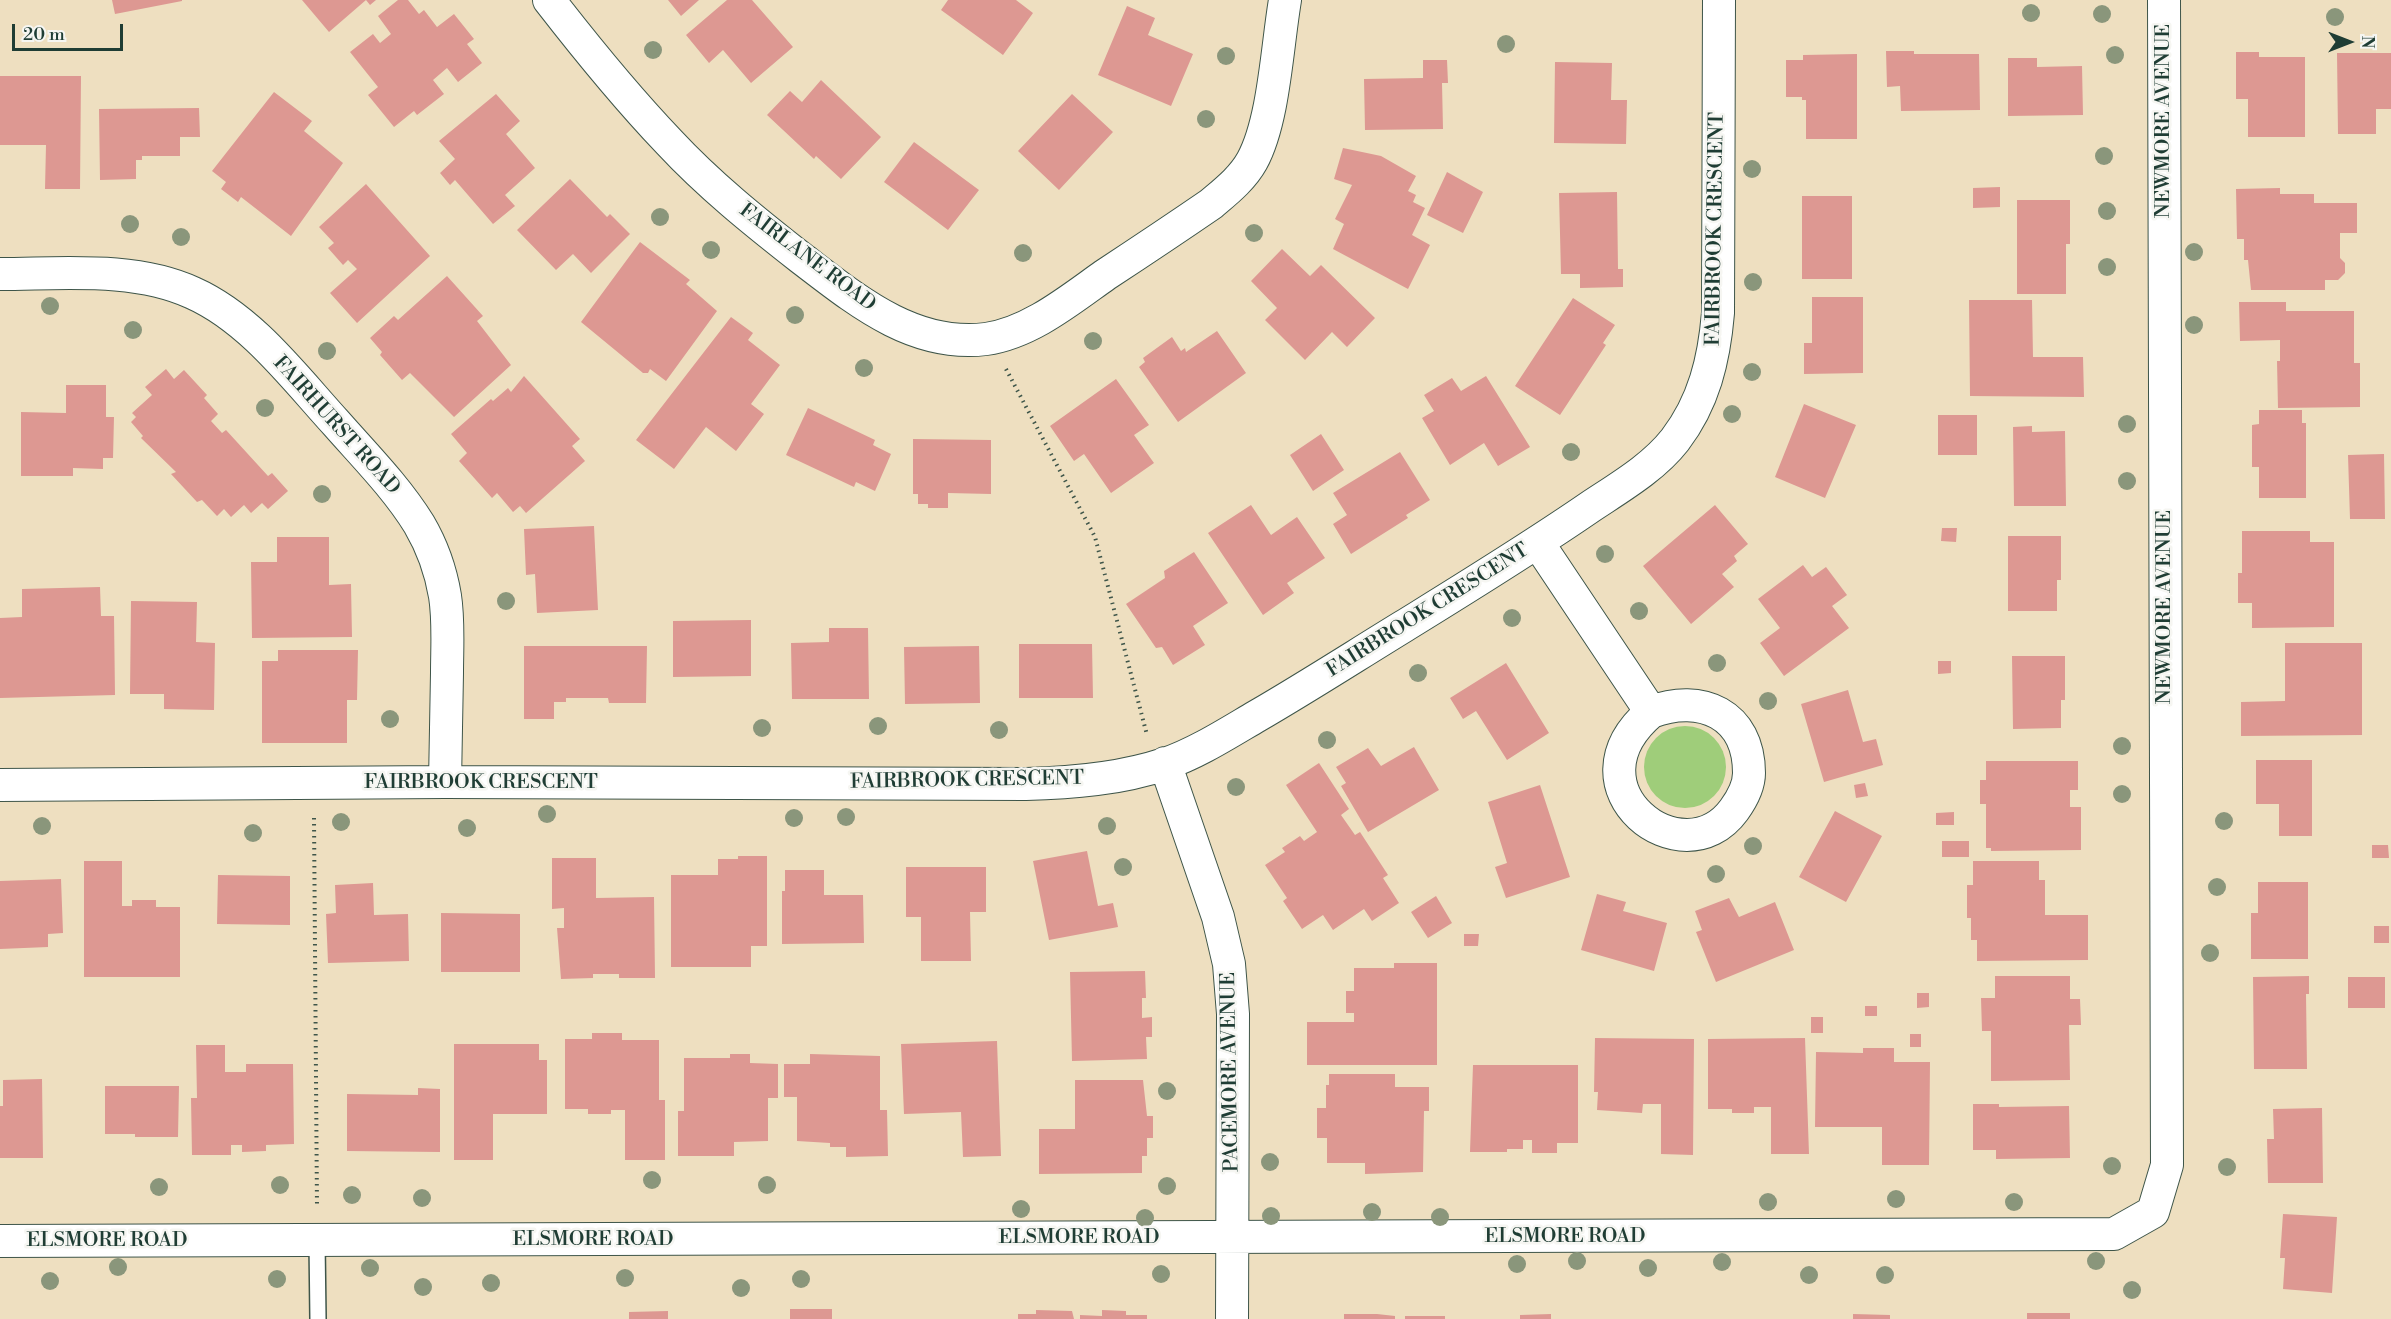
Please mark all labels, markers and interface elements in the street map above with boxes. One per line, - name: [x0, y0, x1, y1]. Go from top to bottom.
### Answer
- scale bar: [15, 12, 126, 50]
- north arrow: [2319, 12, 2379, 72]
- text: 20 m: [23, 23, 65, 46]
- street label: NEWMORE AVENUE: [2152, 24, 2176, 218]
- text: N: [2357, 36, 2377, 48]
- street label: FAIRBROOK CRESCENT: [1702, 112, 1730, 346]
- street label: FAIRLANE ROAD: [734, 199, 880, 317]
- street label: FAIRHURST ROAD: [267, 352, 405, 500]
- street label: NEWMORE AVENUE: [2153, 510, 2177, 704]
- street label: FAIRBROOK CRESCENT: [1322, 539, 1534, 683]
- street label: FAIRBROOK CRESCENT: [850, 767, 1084, 795]
- street label: FAIRBROOK CRESCENT: [364, 771, 598, 795]
- street label: PACEMORE AVENUE: [1217, 972, 1245, 1172]
- street label: ELSMORE ROAD: [1484, 1225, 1646, 1249]
- street label: ELSMORE ROAD: [998, 1226, 1160, 1250]
- street label: ELSMORE ROAD: [512, 1228, 674, 1252]
- street label: ELSMORE ROAD: [26, 1229, 188, 1253]

